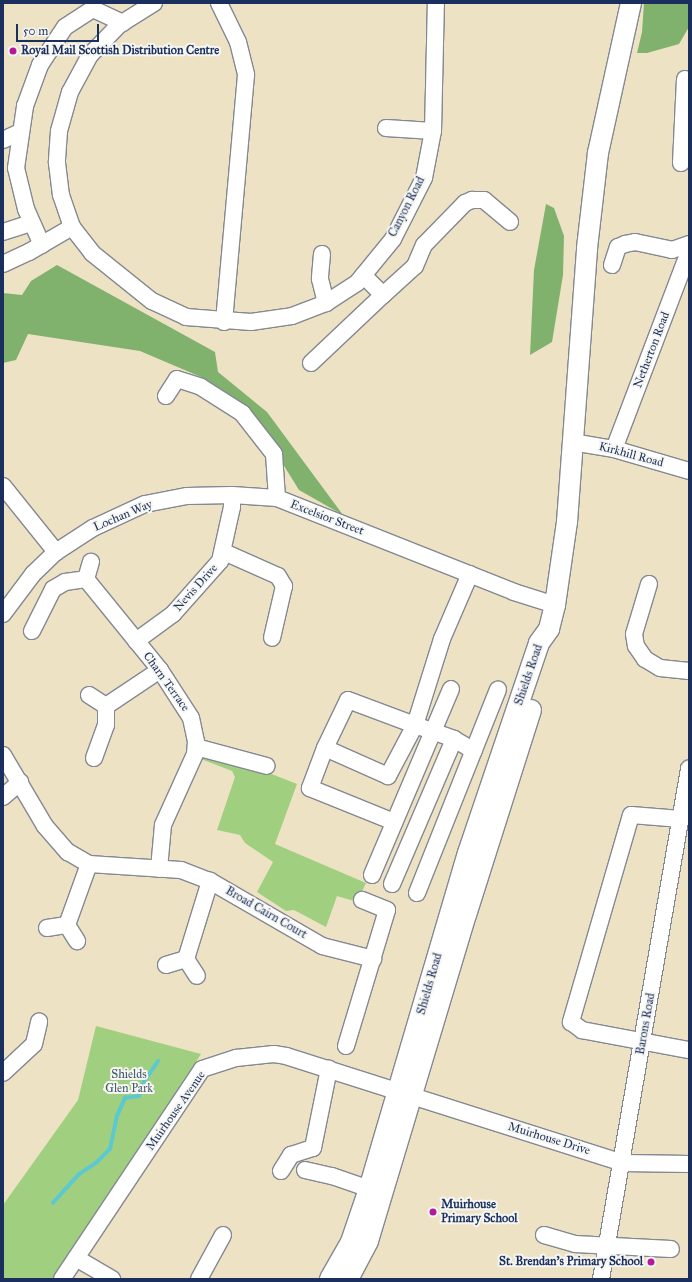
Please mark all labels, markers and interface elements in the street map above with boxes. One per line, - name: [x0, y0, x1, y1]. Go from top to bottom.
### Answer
- scale bar: [18, 16, 101, 42]
- text: 50 m: [23, 24, 48, 38]
- place label: Royal Mail Scottish Distribution Centre: [21, 44, 219, 58]
- marker: Royal Mail Scottish Distribution Centre: [8, 46, 18, 56]
- street label: Canyon Road: [386, 174, 428, 240]
- street label: Netherton Road: [631, 310, 673, 390]
- street label: Kirkhill Road: [597, 439, 665, 471]
- street label: Lochan Way: [92, 497, 154, 535]
- street label: Excelsior Street: [288, 497, 366, 539]
- street label: Nevis Drive: [171, 561, 221, 615]
- street label: Shields Road: [512, 643, 546, 707]
- street label: Charn Terrace: [140, 650, 192, 714]
- street label: Broad Cairn Court: [223, 884, 309, 942]
- street label: Shields Road: [414, 951, 446, 1017]
- street label: Barons Road: [633, 992, 659, 1056]
- park label: Shields Glen Park: [105, 1068, 153, 1096]
- street label: Muirhouse Avenue: [143, 1069, 209, 1153]
- street label: Muirhouse Drive: [506, 1120, 592, 1158]
- place label: Muirhouse Primary School: [441, 1198, 518, 1226]
- marker: Muirhouse Primary School: [428, 1207, 438, 1217]
- place label: St. Brendan's Primary School: [499, 1255, 643, 1269]
- marker: St. Brendan's Primary School: [646, 1257, 656, 1267]

